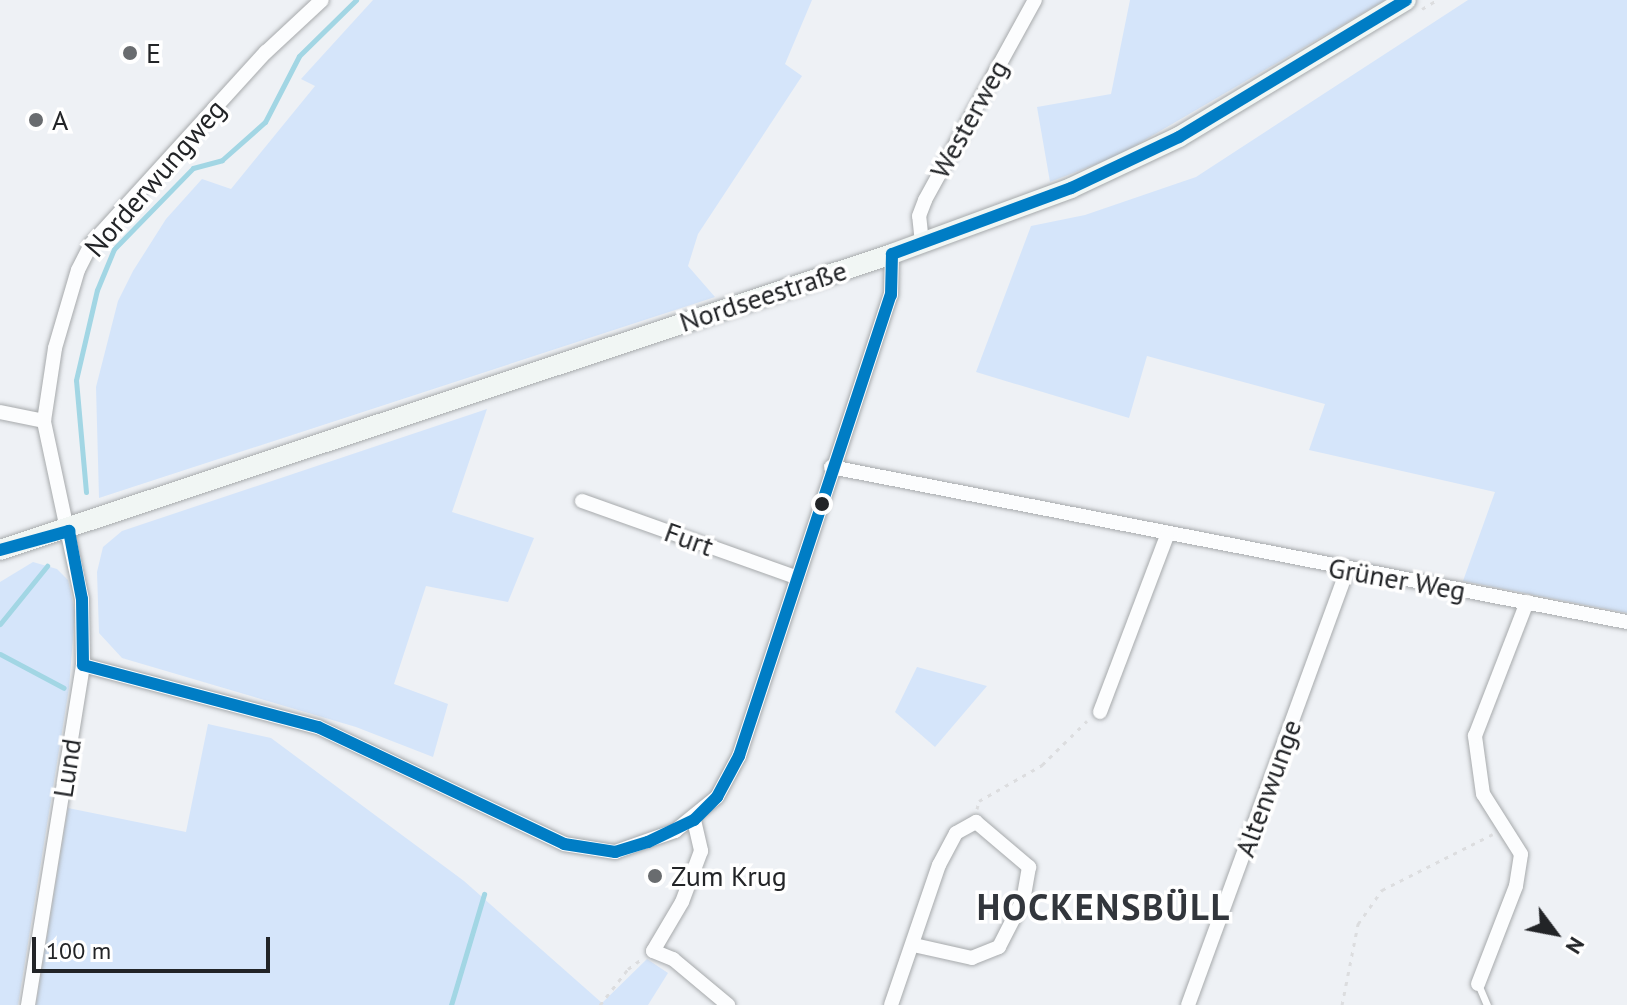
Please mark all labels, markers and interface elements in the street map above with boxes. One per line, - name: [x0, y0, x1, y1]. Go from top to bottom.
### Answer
- place label: E: [146, 36, 161, 70]
- marker: E: [121, 44, 139, 62]
- street label: Westerweg: [923, 54, 1015, 184]
- street label: Norderwungweg: [78, 92, 232, 264]
- place label: A: [52, 103, 68, 137]
- marker: A: [27, 111, 45, 129]
- street label: Nordseestraße: [675, 253, 851, 339]
- unlabelled marker: [814, 496, 830, 512]
- street label: Furt: [660, 515, 718, 563]
- street label: Grüner Weg: [1326, 550, 1468, 608]
- street label: Altenwunge: [1228, 715, 1308, 861]
- street label: Lund: [46, 736, 88, 800]
- place label: Zum Krug: [671, 859, 787, 893]
- marker: Zum Krug: [646, 867, 664, 885]
- district label: HOCKENSBÜLL: [977, 885, 1231, 929]
- north arrow: [1515, 893, 1595, 973]
- scale bar: [36, 921, 274, 971]
- text: N: [1560, 932, 1591, 959]
- text: 100 m: [46, 935, 111, 966]

